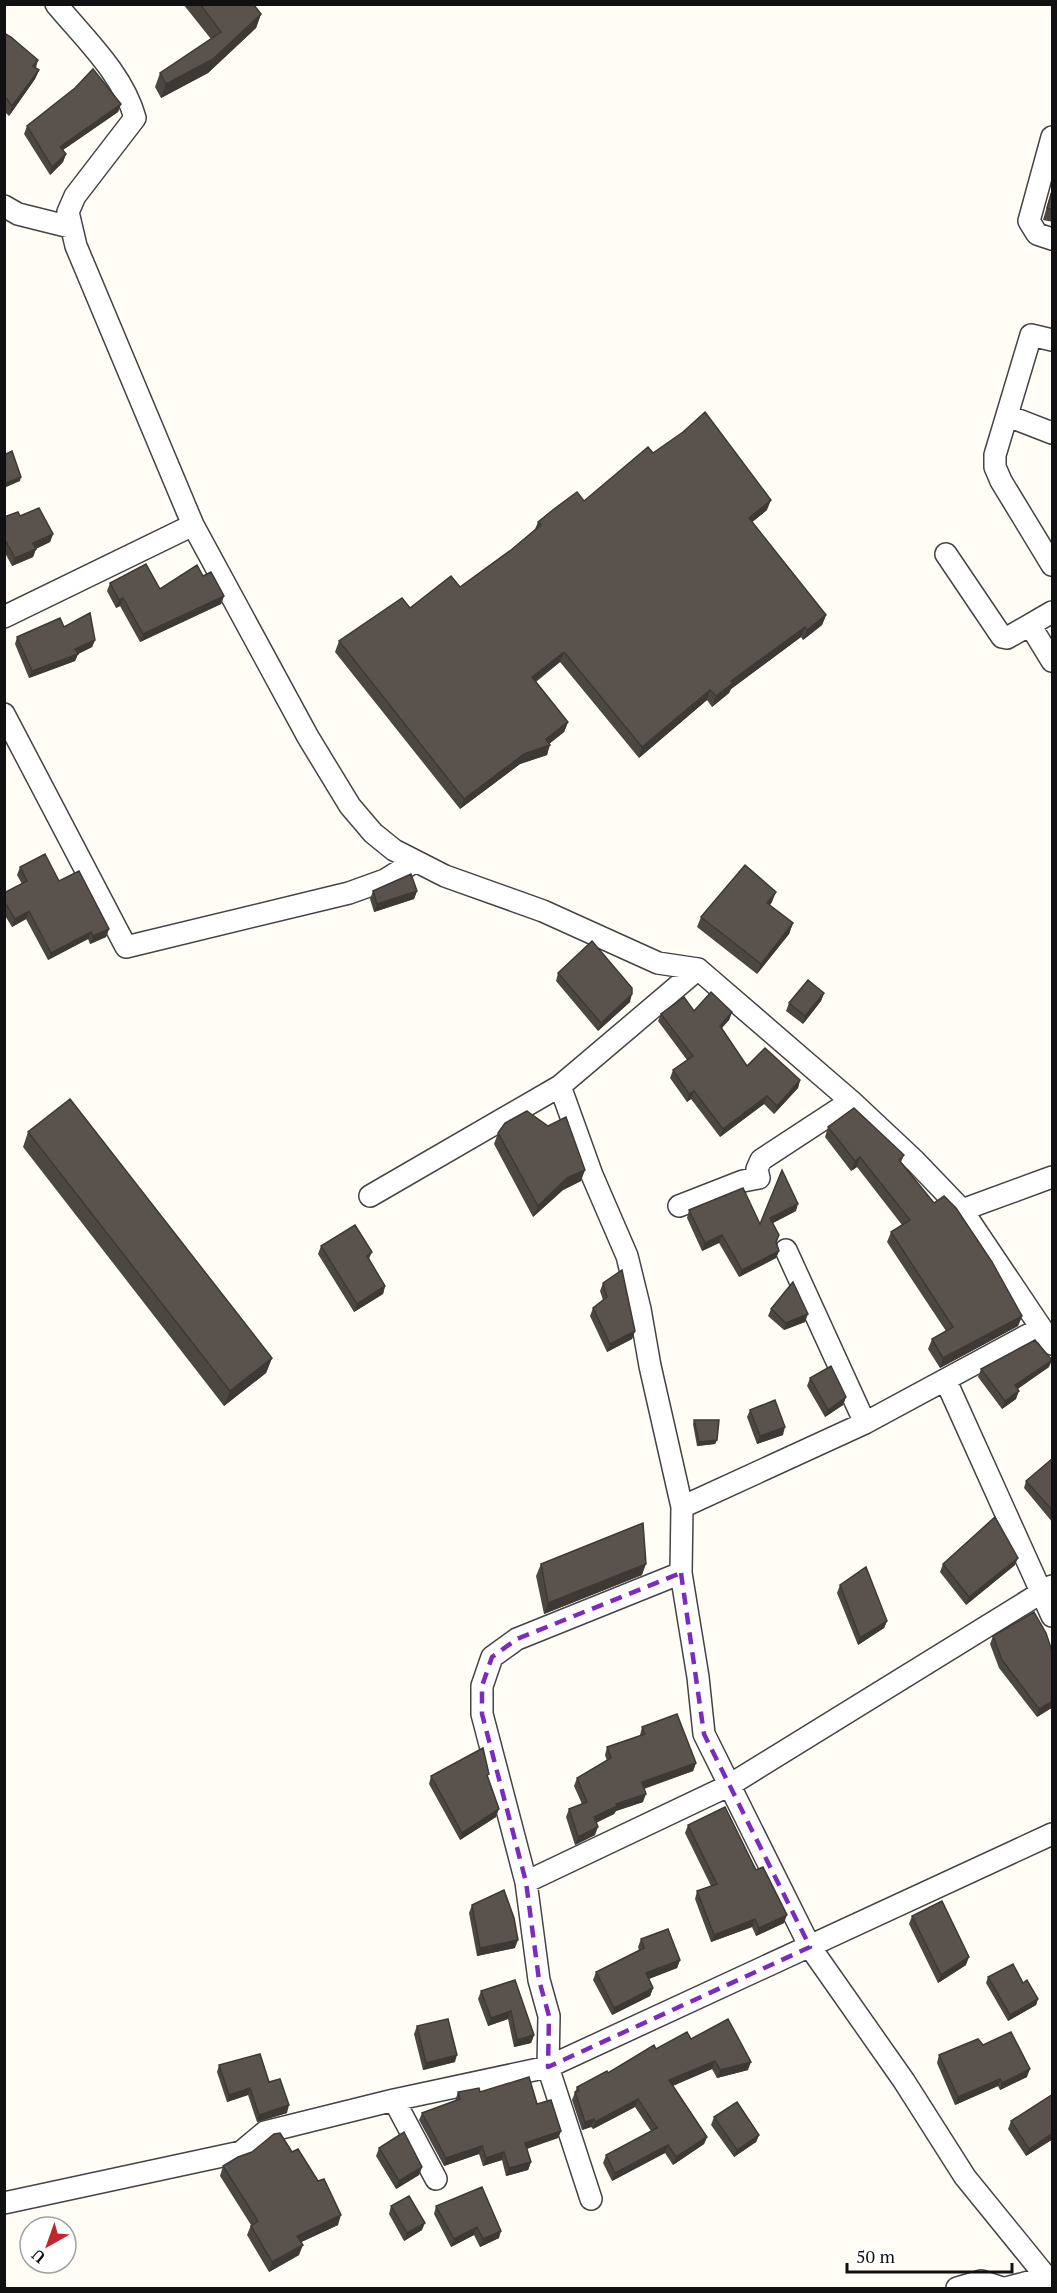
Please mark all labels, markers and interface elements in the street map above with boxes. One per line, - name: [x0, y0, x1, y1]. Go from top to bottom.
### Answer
- north arrow: [18, 2215, 78, 2275]
- scale bar: [847, 2236, 1012, 2274]
- text: U: [26, 2244, 50, 2269]
- text: 50 m: [856, 2244, 896, 2268]

